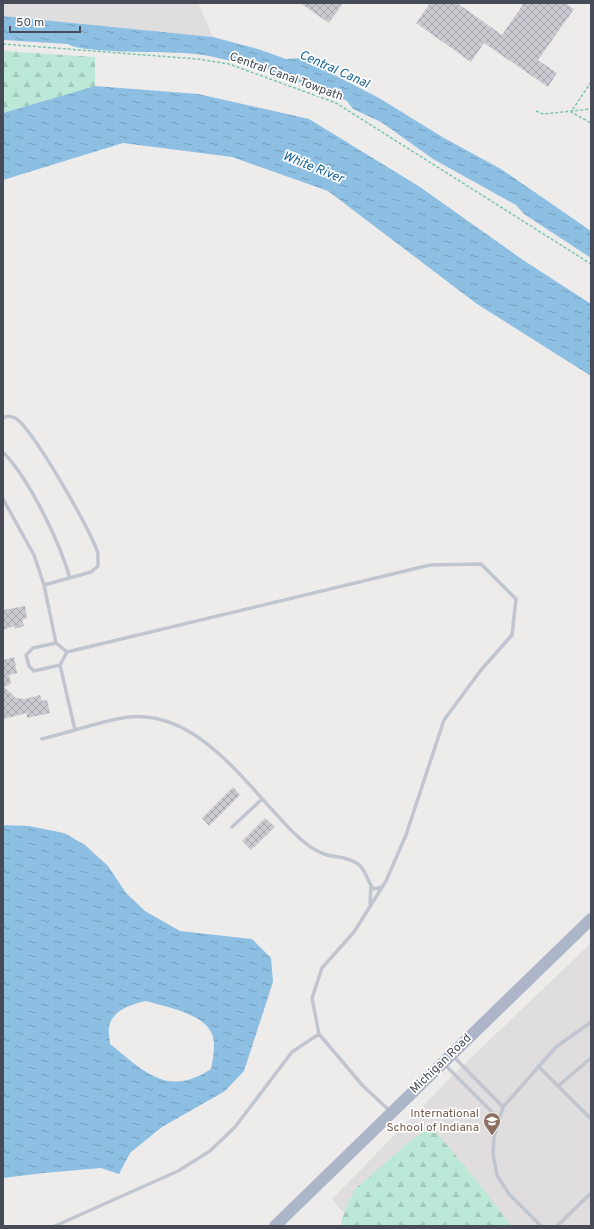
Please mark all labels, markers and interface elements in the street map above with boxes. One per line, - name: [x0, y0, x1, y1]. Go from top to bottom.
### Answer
- scale bar: [10, 8, 80, 34]
- text: 50 m: [16, 15, 44, 31]
- water label: Central Canal: [296, 47, 372, 93]
- street label: Central Canal Towpath: [227, 49, 345, 105]
- water label: White River: [280, 149, 347, 188]
- street label: Michigan Road: [407, 1031, 475, 1097]
- place label: International School of Indiana: [386, 1106, 479, 1136]
- school or university icon: International School of Indiana: [482, 1111, 502, 1136]

